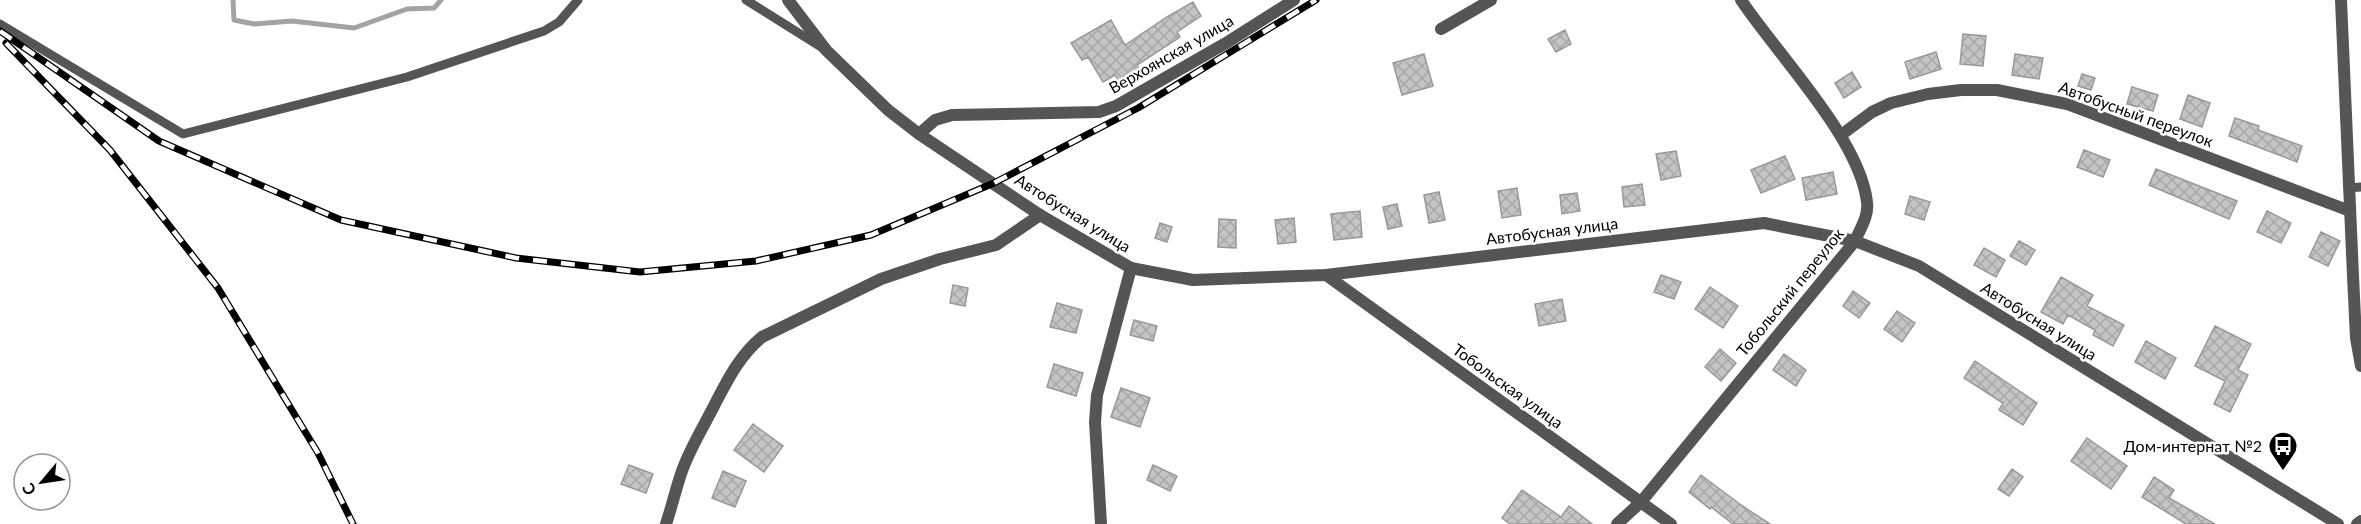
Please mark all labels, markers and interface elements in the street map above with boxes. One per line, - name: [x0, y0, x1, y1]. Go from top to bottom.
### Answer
- street label: Верхоянская улица: [1105, 10, 1236, 97]
- street label: Автобусный переулок: [2056, 77, 2217, 151]
- street label: Автобусная улица: [1012, 169, 1135, 256]
- street label: Автобусная улица: [1485, 213, 1619, 248]
- street label: Тобольский переулок: [1732, 223, 1848, 359]
- street label: Автобусная улица: [1978, 277, 2101, 364]
- street label: Тобольская улица: [1450, 339, 1567, 432]
- bus stop icon: Дом-интернат №2: [2267, 430, 2299, 472]
- place label: Дом-интернат №2: [2123, 436, 2262, 455]
- north arrow: [12, 452, 72, 512]
- text: С: [17, 480, 39, 499]

